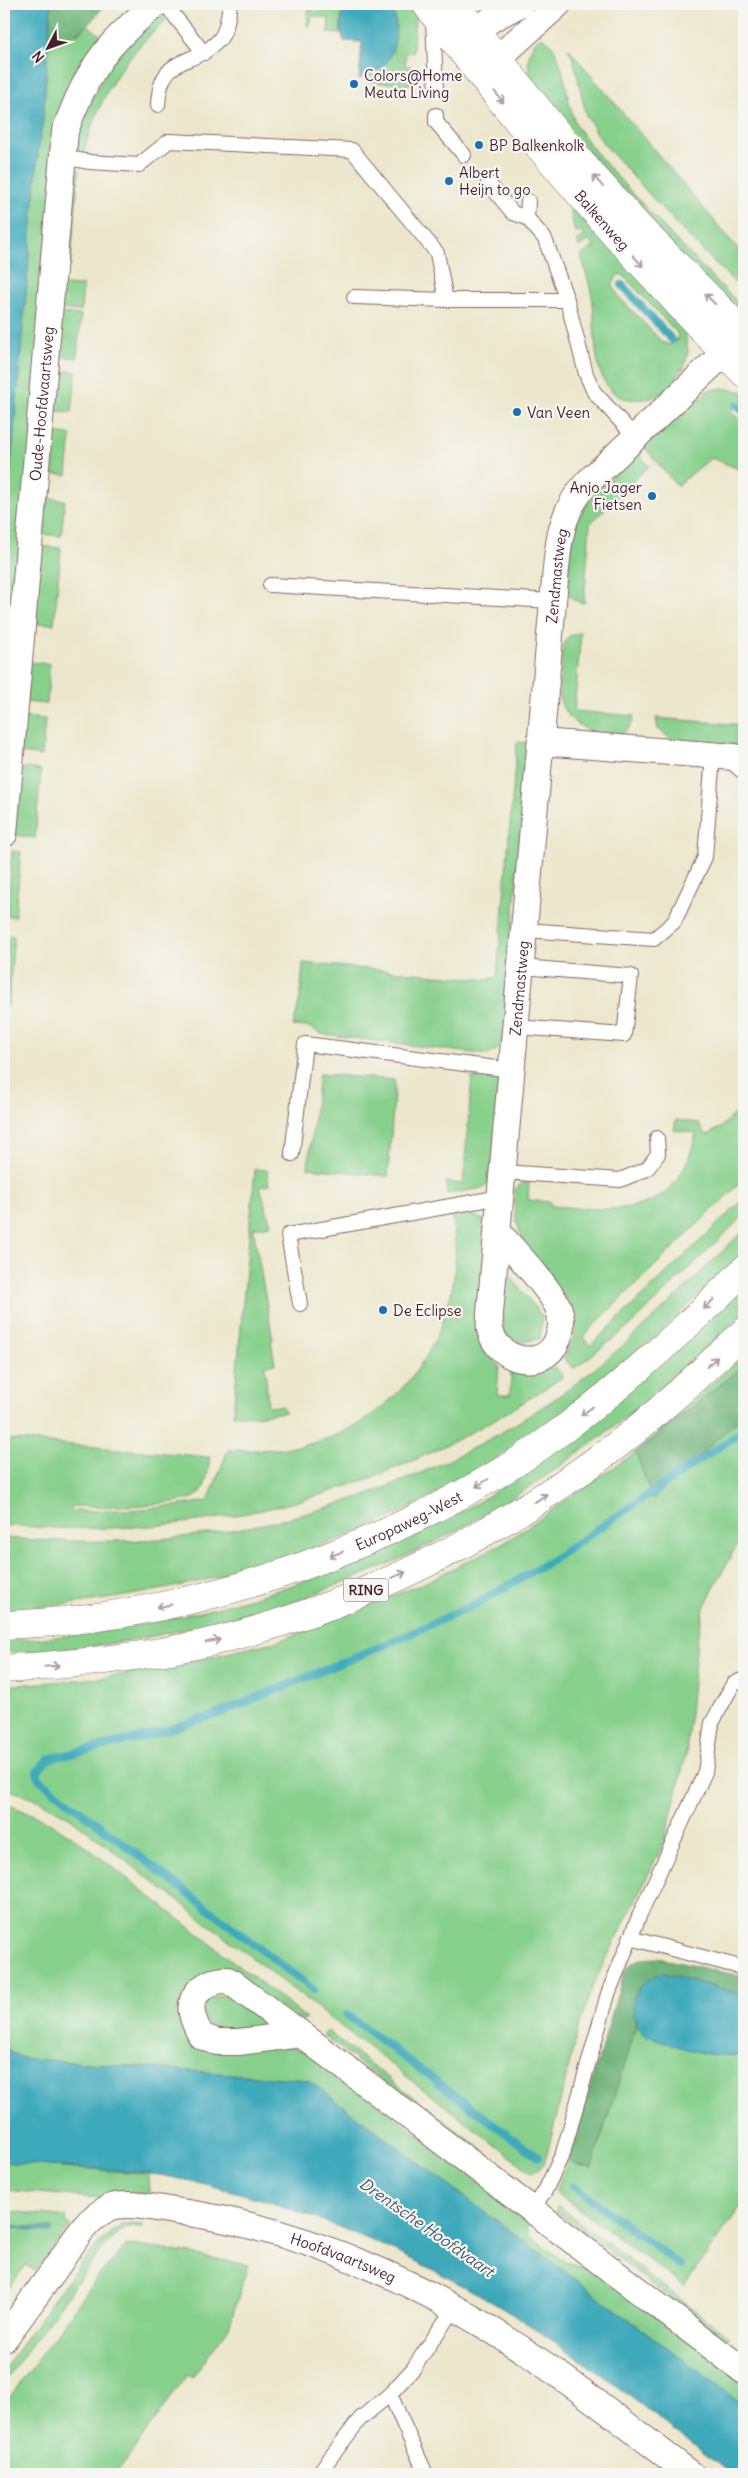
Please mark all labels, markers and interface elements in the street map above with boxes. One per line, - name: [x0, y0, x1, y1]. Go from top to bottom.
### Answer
- north arrow: [22, 22, 72, 72]
- text: N: [28, 47, 48, 66]
- place label: Colors@Home Meuta Living: [364, 66, 462, 102]
- marker: Colors@Home Meuta Living: [348, 78, 360, 90]
- one-way arrow: [493, 90, 504, 103]
- place label: BP Balkenkolk: [489, 136, 585, 155]
- marker: BP Balkenkolk: [473, 139, 485, 151]
- place label: Albert Heijn to go: [459, 163, 531, 199]
- one-way arrow: [592, 174, 604, 187]
- marker: Albert Heijn to go: [443, 175, 455, 187]
- street label: Balkenweg: [571, 186, 634, 254]
- one-way arrow: [632, 254, 644, 267]
- one-way arrow: [704, 293, 716, 305]
- street label: Oude-Hoofdvaartsweg: [25, 325, 58, 482]
- place label: Van Veen: [527, 403, 591, 422]
- marker: Van Veen: [511, 406, 523, 418]
- place label: Anjo Jager Fietsen: [570, 478, 642, 514]
- marker: Anjo Jager Fietsen: [646, 490, 658, 502]
- street label: Zendmastweg: [542, 526, 571, 624]
- street label: Zendmastweg: [505, 940, 532, 1037]
- one-way arrow: [703, 1298, 715, 1310]
- place label: De Eclipse: [393, 1301, 462, 1320]
- marker: De Eclipse: [377, 1304, 389, 1316]
- one-way arrow: [706, 1356, 718, 1368]
- one-way arrow: [581, 1406, 594, 1417]
- one-way arrow: [476, 1478, 490, 1488]
- street label: Europaweg-West: [352, 1487, 465, 1554]
- one-way arrow: [534, 1493, 548, 1503]
- one-way arrow: [329, 1550, 344, 1559]
- one-way arrow: [391, 1570, 406, 1580]
- road number: RING: [344, 1578, 388, 1602]
- one-way arrow: [157, 1602, 173, 1612]
- one-way arrow: [204, 1636, 220, 1645]
- one-way arrow: [44, 1661, 60, 1670]
- water label: Drentsche Hoofdvaart: [356, 2173, 500, 2282]
- street label: Hoofdvaartsweg: [288, 2228, 399, 2286]

